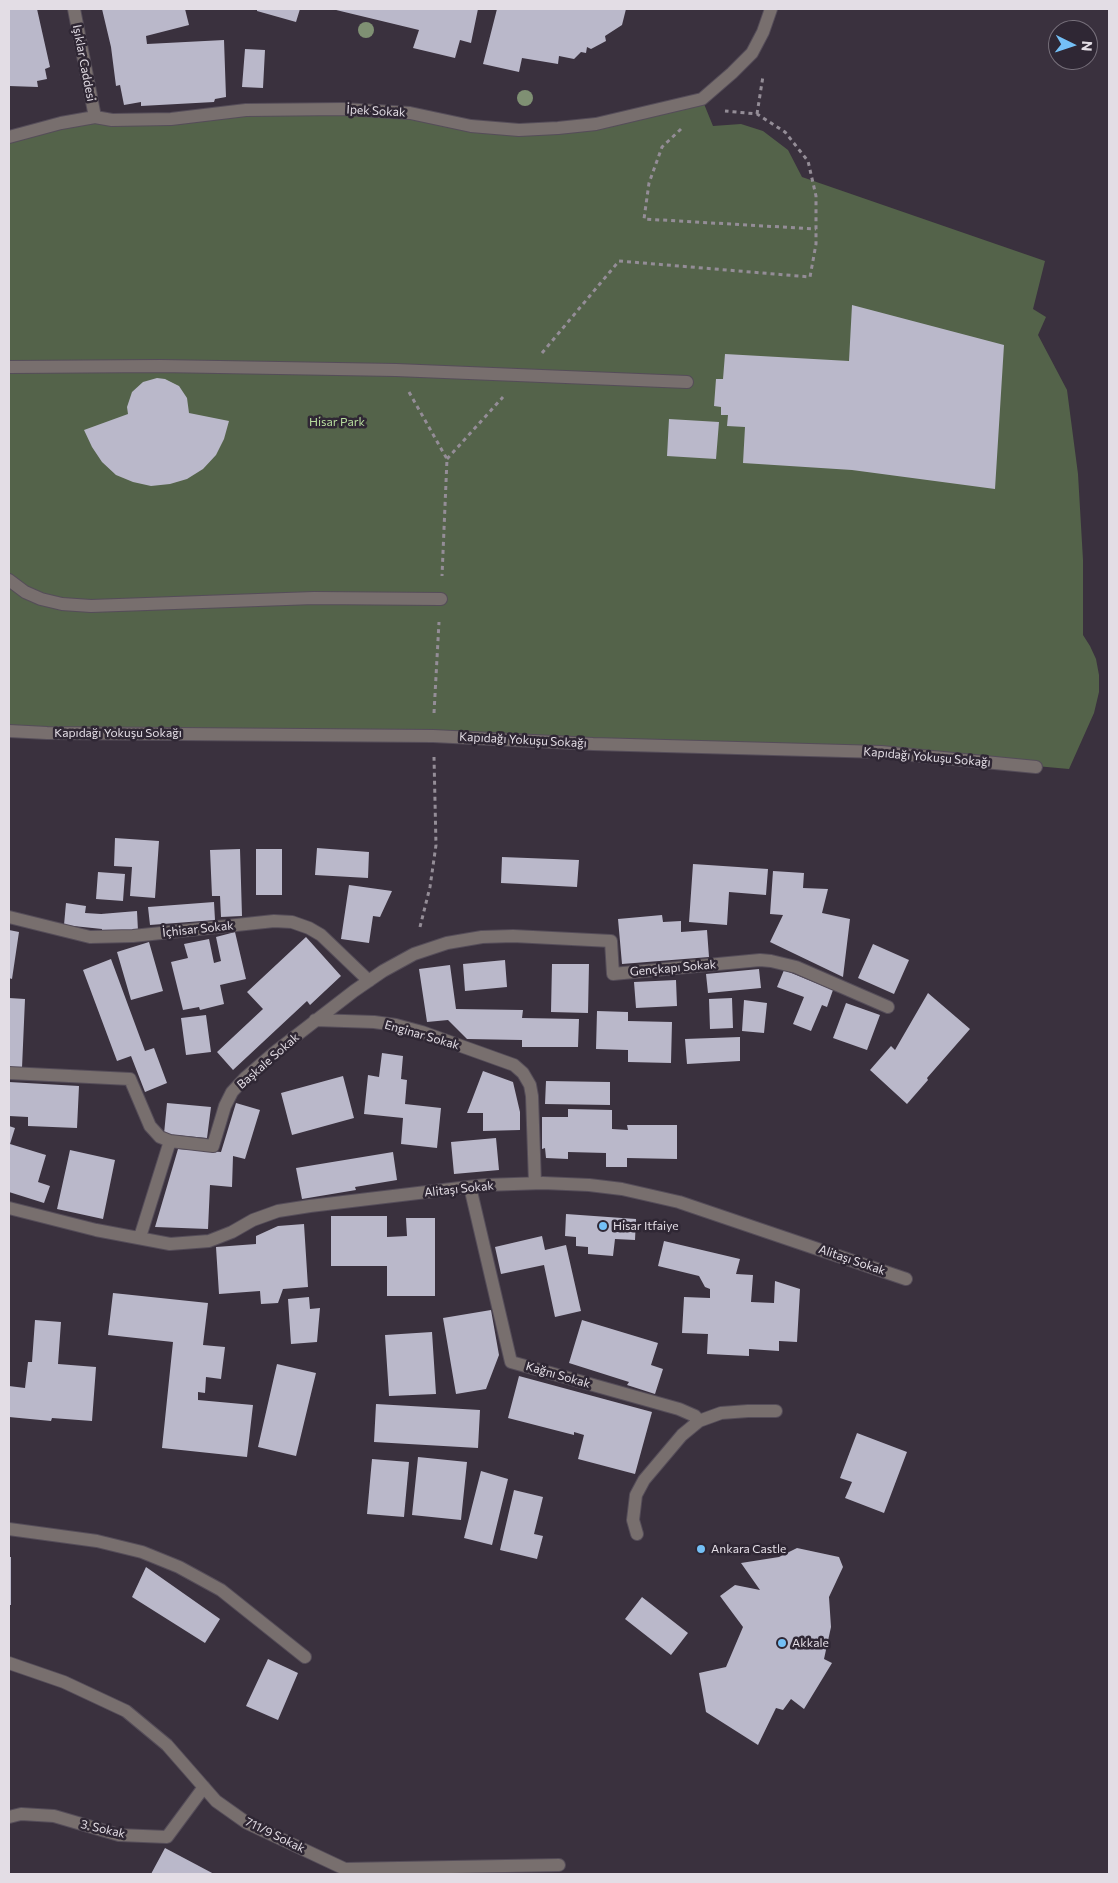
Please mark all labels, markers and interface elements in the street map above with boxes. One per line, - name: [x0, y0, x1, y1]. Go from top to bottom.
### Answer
- north arrow: [1048, 20, 1098, 70]
- street label: Işıklar Caddesi: [69, 23, 99, 103]
- text: N: [1079, 40, 1096, 52]
- street label: İpek Sokak: [346, 102, 406, 120]
- park label: Hisar Park: [309, 415, 365, 429]
- street label: Kapıdağı Yokuşu Sokağı: [54, 726, 182, 740]
- street label: Kapıdağı Yokuşu Sokağı: [459, 729, 587, 751]
- street label: Kapıdağı Yokuşu Sokağı: [863, 744, 991, 770]
- street label: İçhisar Sokak: [162, 918, 234, 940]
- street label: Gençkapı Sokak: [629, 957, 717, 979]
- street label: Enginar Sokak: [383, 1017, 461, 1053]
- street label: Başkale Sokak: [234, 1030, 302, 1092]
- street label: Alitaşı Sokak: [423, 1178, 495, 1200]
- place label: Hisar Itfaiye: [613, 1219, 678, 1233]
- marker: Hisar Itfaiye: [597, 1220, 609, 1232]
- street label: Alitaşı Sokak: [817, 1242, 887, 1278]
- street label: Kağnı Sokak: [524, 1359, 592, 1391]
- place label: Ankara Castle: [711, 1542, 786, 1556]
- marker: Ankara Castle: [695, 1543, 707, 1555]
- place label: Akkale: [792, 1636, 829, 1650]
- marker: Akkale: [776, 1637, 788, 1649]
- street label: 711/9 Sokak: [243, 1814, 307, 1856]
- street label: 3. Sokak: [79, 1817, 127, 1841]

